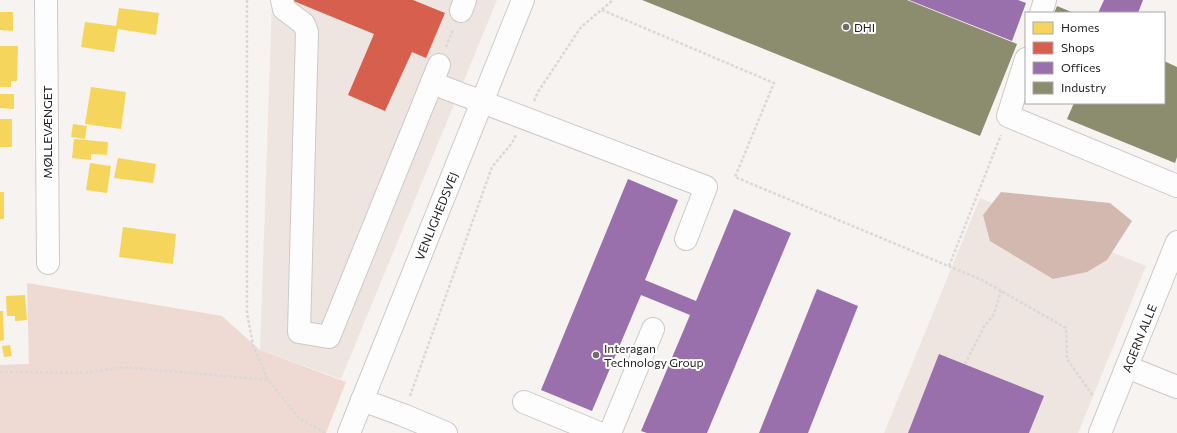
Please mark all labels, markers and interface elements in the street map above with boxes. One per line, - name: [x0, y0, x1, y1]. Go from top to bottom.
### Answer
- legend: [1025, 12, 1165, 104]
- place label: DHI: [854, 20, 875, 34]
- text: Homes: [1061, 20, 1099, 34]
- marker: DHI: [841, 22, 851, 32]
- text: Shops: [1061, 40, 1095, 54]
- text: Offices: [1061, 60, 1101, 74]
- text: Industry: [1061, 80, 1106, 94]
- street label: MØLLEVÆNGET: [40, 85, 54, 179]
- street label: VENLIGHEDSVEJ: [412, 170, 461, 263]
- street label: AGERN ALLE: [1119, 302, 1159, 374]
- place label: Interagan Technology Group: [604, 341, 704, 369]
- marker: Interagan Technology Group: [591, 350, 601, 360]

